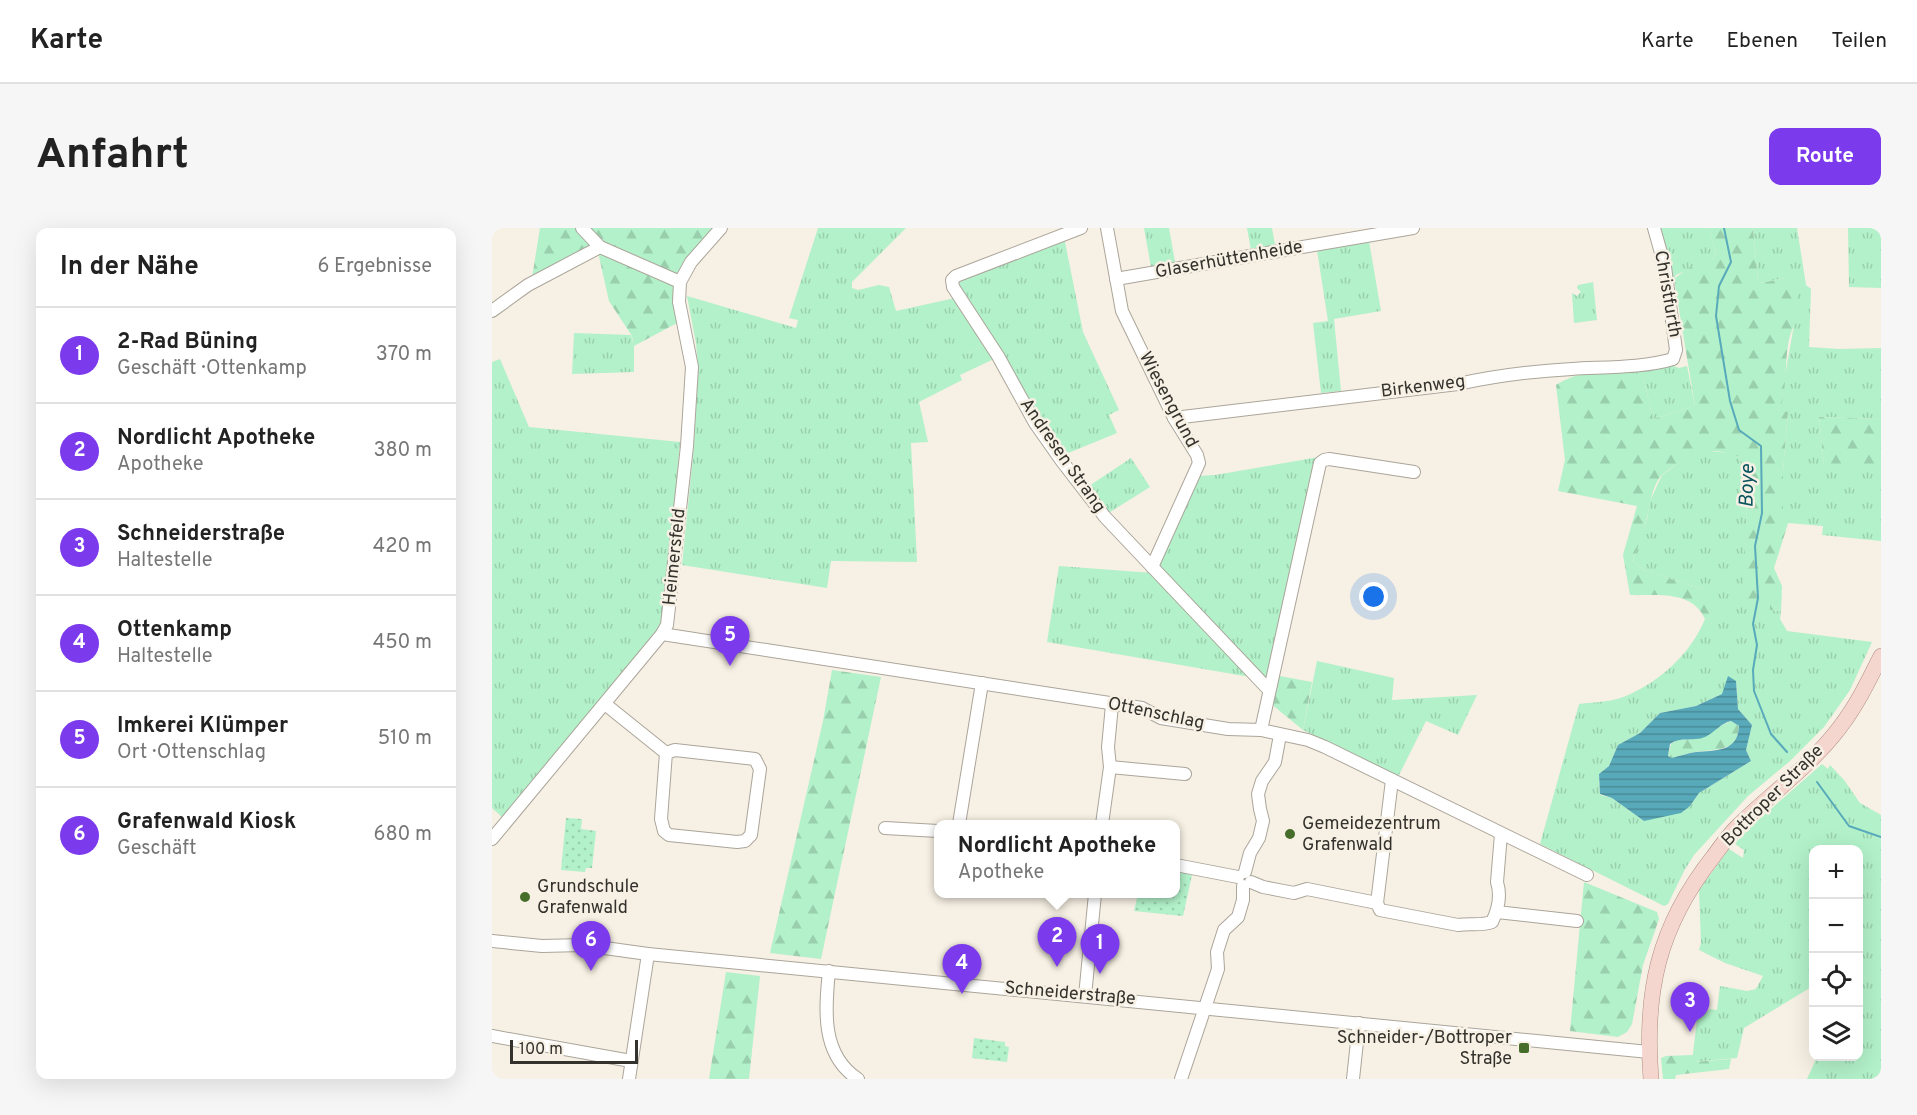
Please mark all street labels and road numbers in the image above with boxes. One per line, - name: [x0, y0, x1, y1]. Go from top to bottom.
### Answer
- street label: Glaserhüttenheide: [1153, 236, 1305, 284]
- street label: Christfurth: [1648, 249, 1686, 339]
- street label: Wiesengrund: [1133, 348, 1203, 452]
- street label: Birkenweg: [1379, 370, 1467, 404]
- street label: Andresen Strang: [1014, 394, 1110, 518]
- street label: Heimersfeld: [658, 507, 692, 607]
- street label: Ottenschlag: [1106, 693, 1206, 735]
- street label: Bottroper Straße: [1717, 740, 1829, 852]
- street label: Schneiderstraße: [1004, 977, 1136, 1011]

